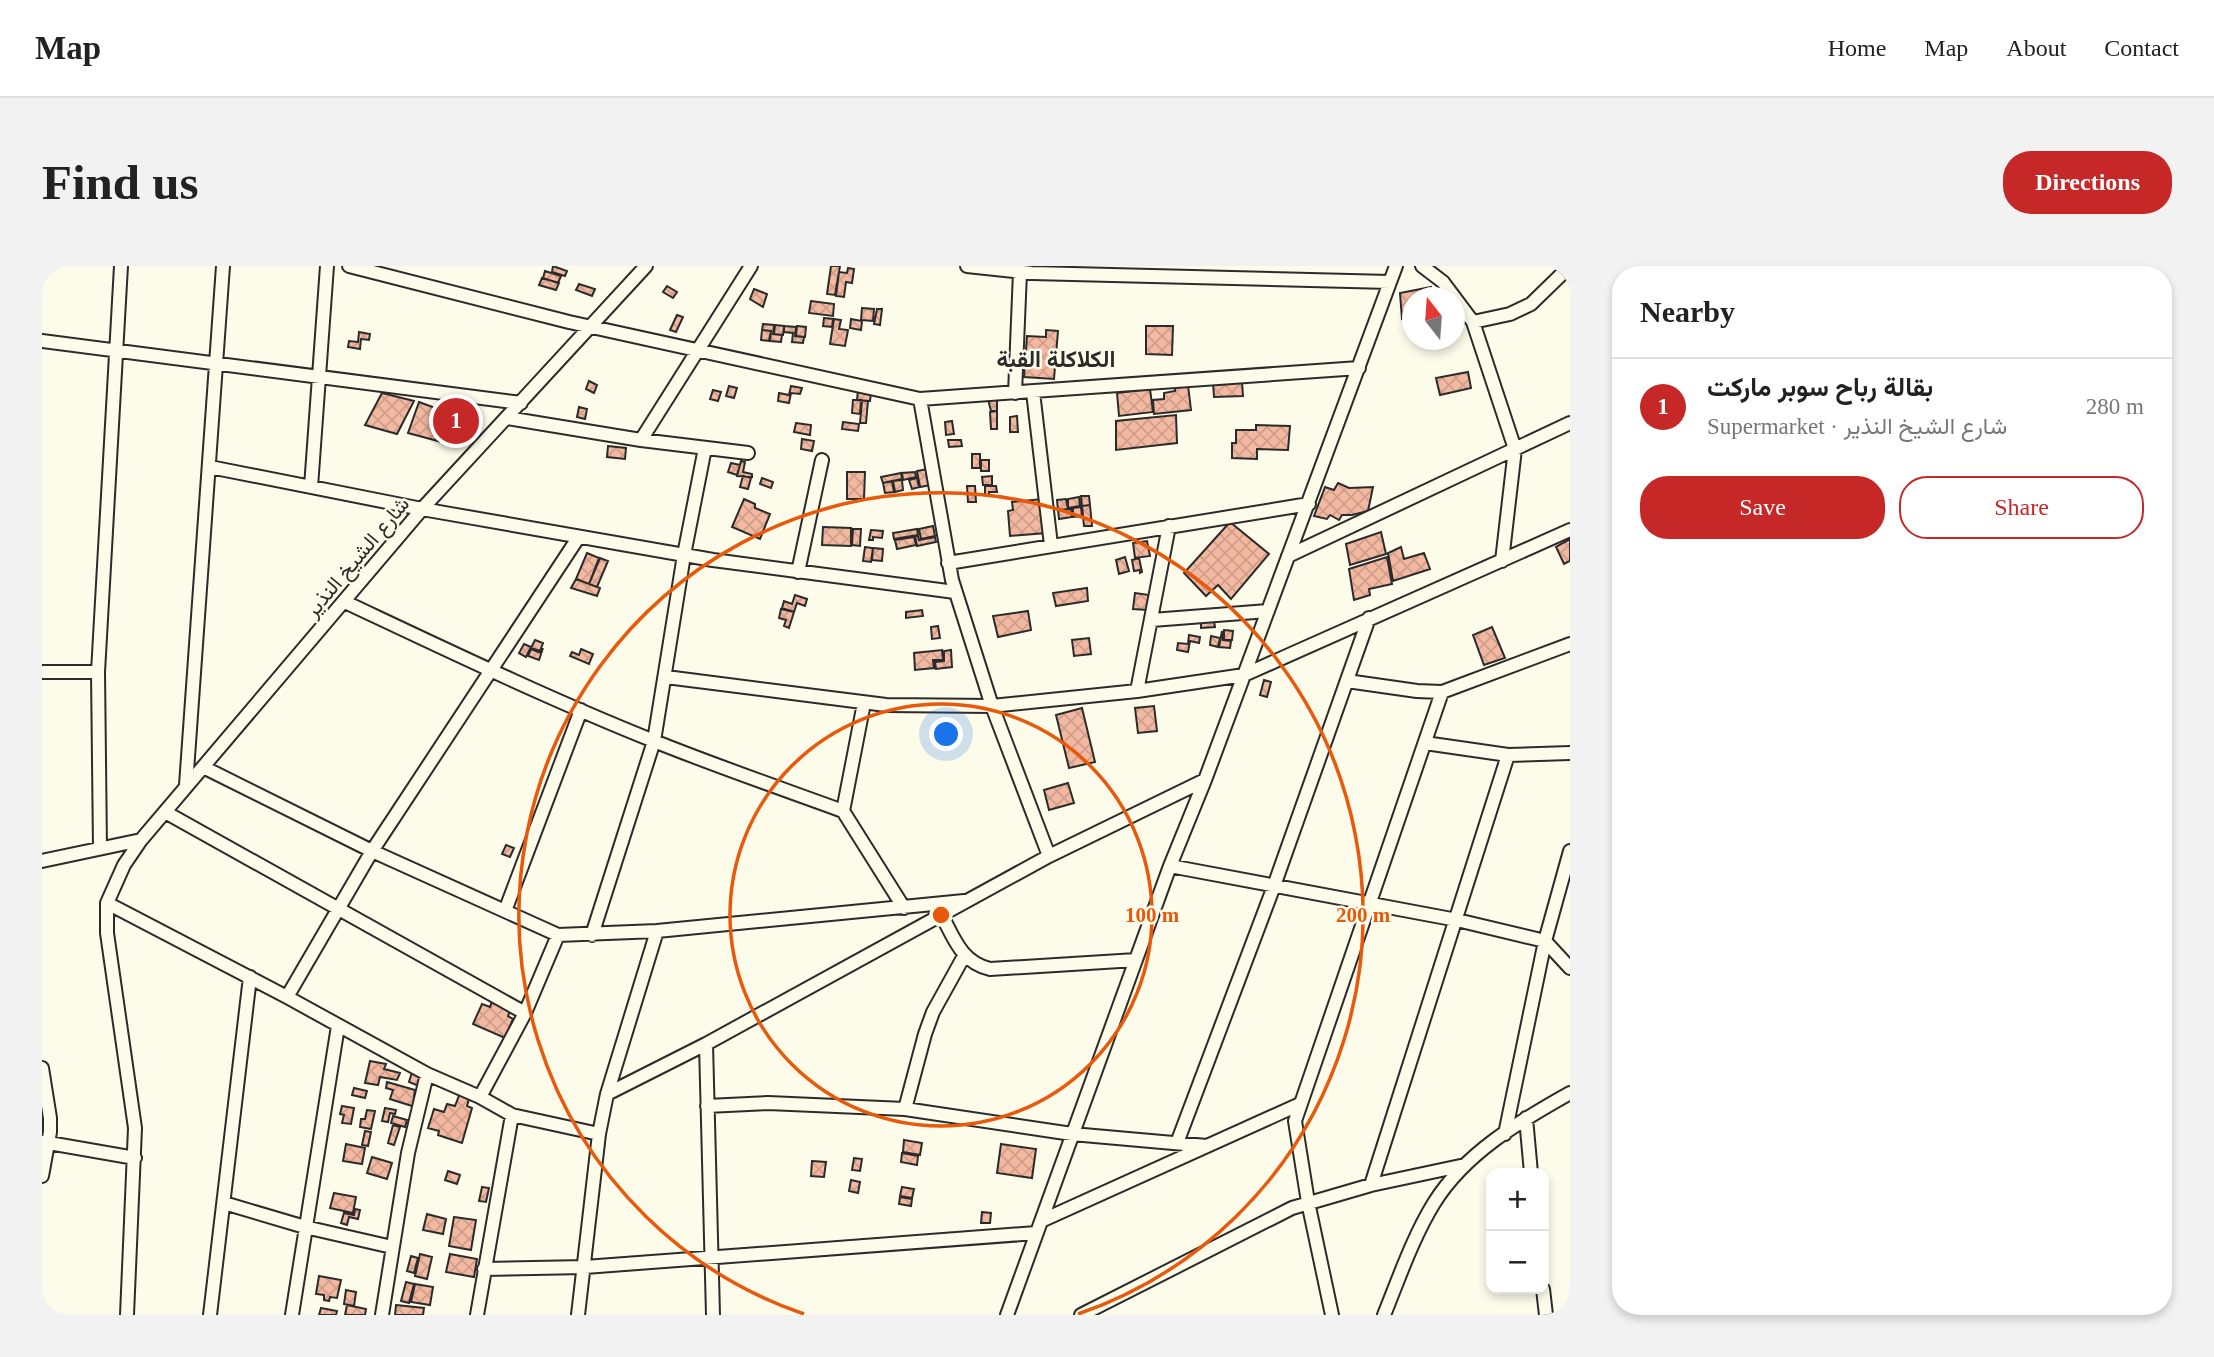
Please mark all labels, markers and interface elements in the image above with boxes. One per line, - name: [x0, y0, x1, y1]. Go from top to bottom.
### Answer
- text: Map: [35, 30, 101, 66]
- text: Home: [1828, 35, 1886, 61]
- text: Map: [1924, 35, 1968, 61]
- text: About: [2006, 35, 2066, 61]
- text: Contact: [2104, 35, 2179, 61]
- button: Directions: [2003, 151, 2172, 214]
- text: Find us: [42, 155, 199, 210]
- north arrow: [1402, 287, 1465, 350]
- text: Nearby: [1640, 295, 1735, 328]
- district label: الكلاكلة القبة: [997, 347, 1115, 373]
- text: بقالة رباح سوبر ماركت: [1707, 373, 1933, 402]
- text: 1: [1657, 394, 1669, 419]
- text: 280 m: [2086, 394, 2144, 419]
- pin: 1: [433, 395, 479, 447]
- text: Supermarket · شارع الشيخ النذير: [1707, 414, 2007, 439]
- button: Save: [1640, 476, 1885, 539]
- button: Share: [1899, 476, 2144, 539]
- street label: شارع الشيخ النذير: [299, 492, 416, 624]
- your location: [929, 717, 963, 751]
- centre of rings: [929, 903, 953, 927]
- text: 100 m: [1125, 903, 1180, 927]
- text: 200 m: [1336, 903, 1391, 927]
- map controls: [1486, 1168, 1549, 1294]
- button: +: [1486, 1168, 1549, 1231]
- button: −: [1486, 1231, 1549, 1294]

